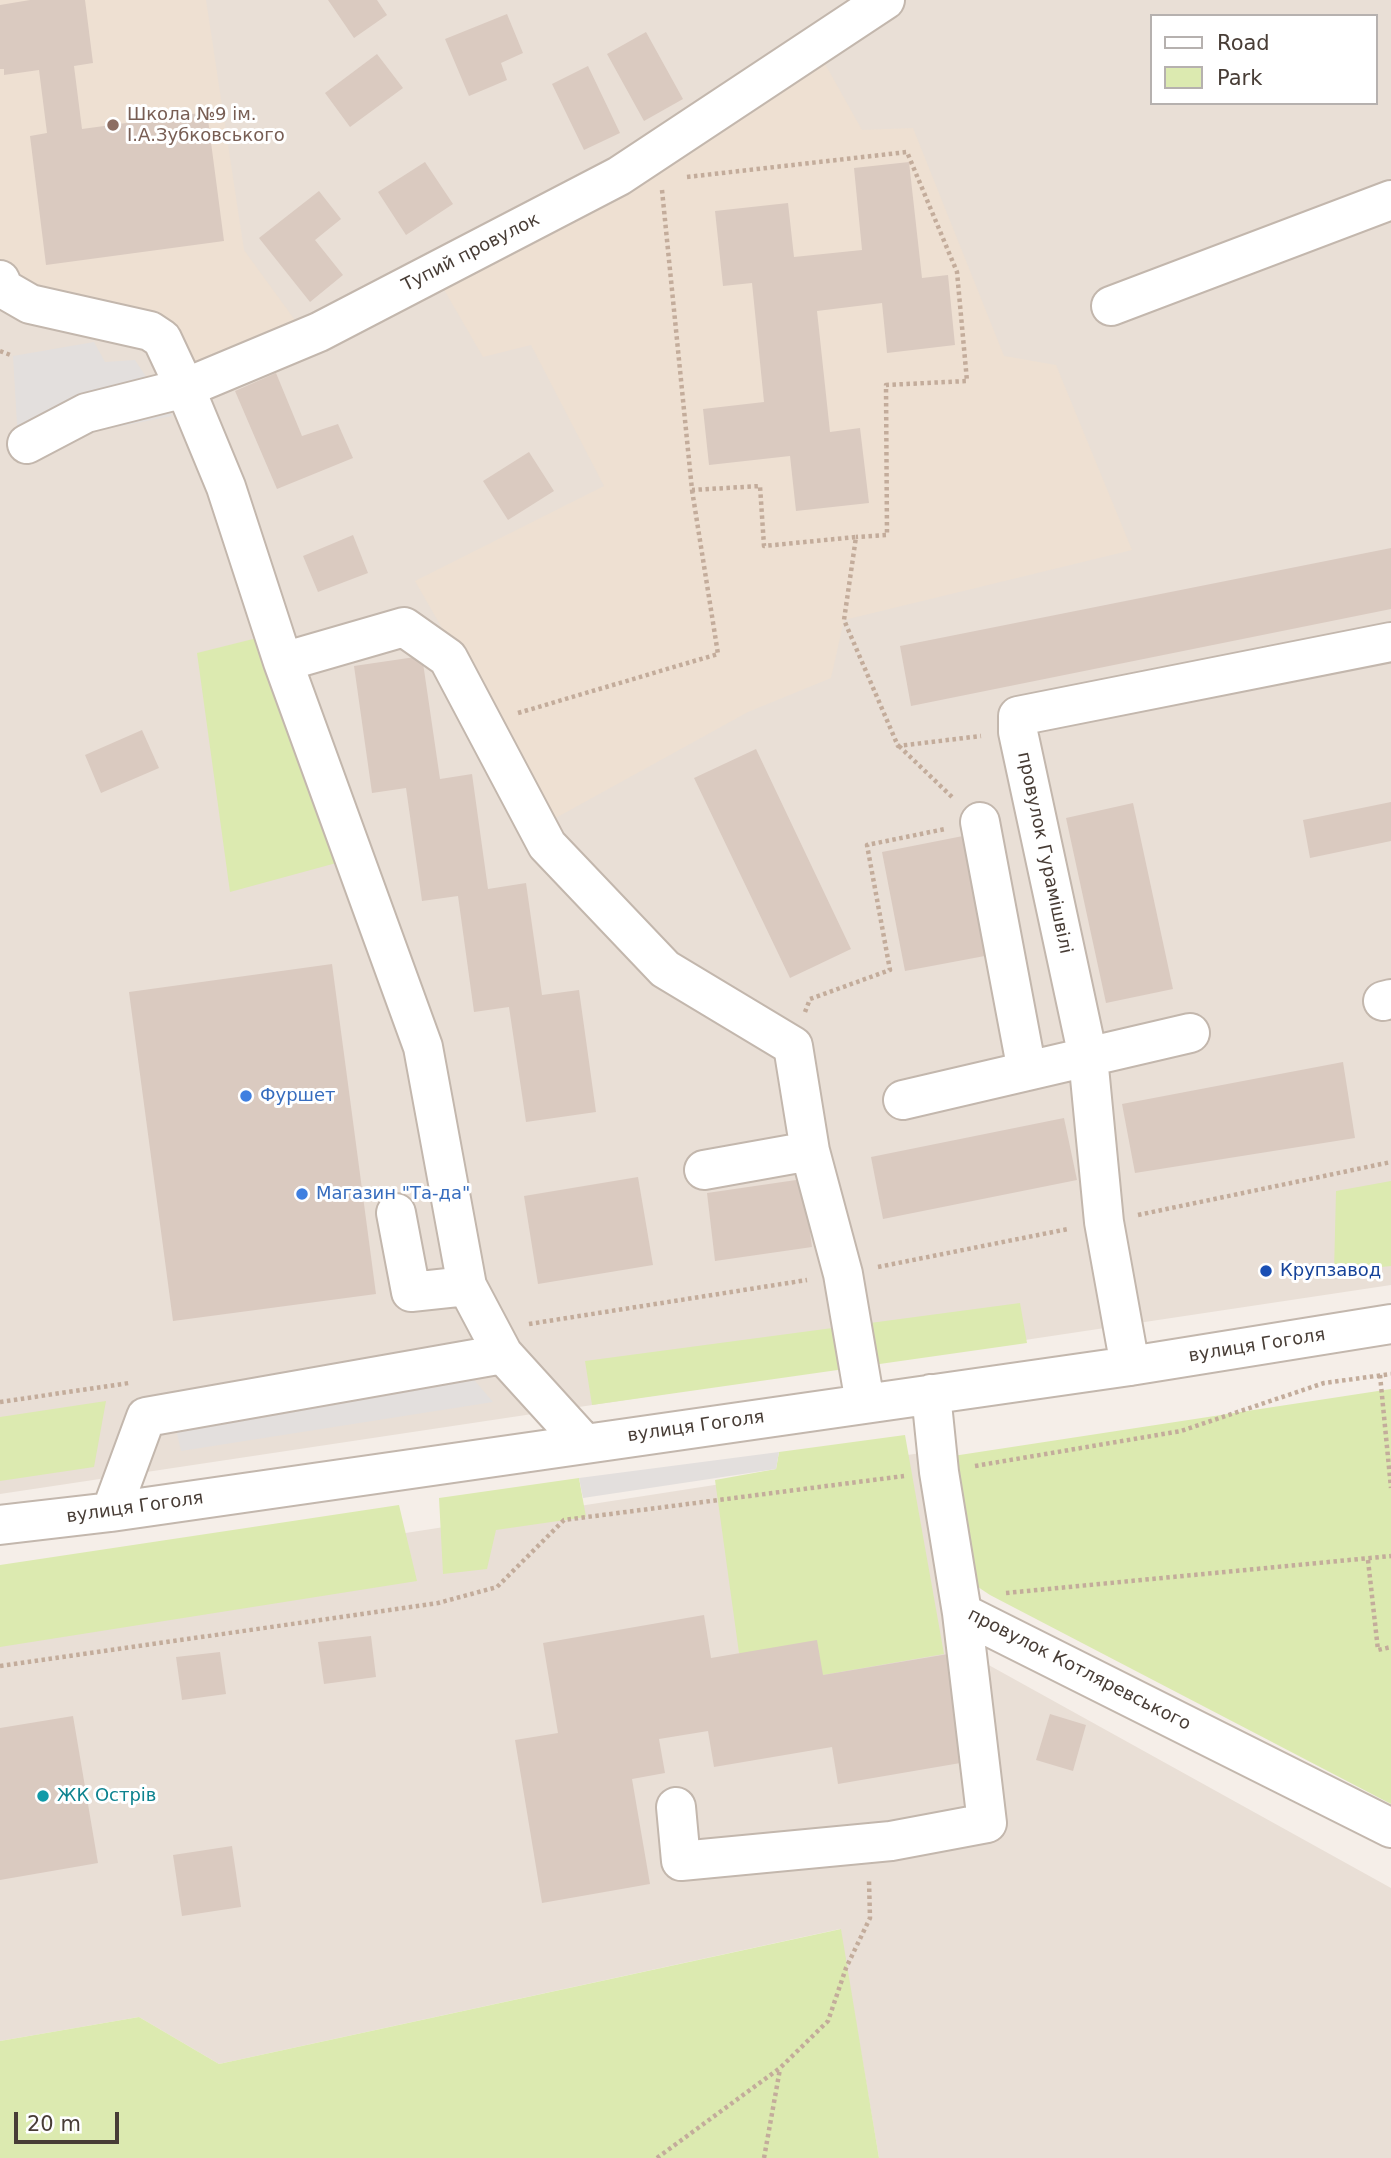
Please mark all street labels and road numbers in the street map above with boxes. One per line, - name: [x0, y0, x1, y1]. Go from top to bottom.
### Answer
- street label: Тупий провулок: [399, 209, 543, 297]
- street label: провулок Гурамішвілі: [1012, 750, 1076, 956]
- street label: вулиця Гоголя: [1187, 1325, 1327, 1367]
- street label: вулиця Гоголя: [626, 1407, 766, 1447]
- street label: вулиця Гоголя: [65, 1488, 205, 1528]
- street label: провулок Котляревського: [964, 1604, 1194, 1736]

